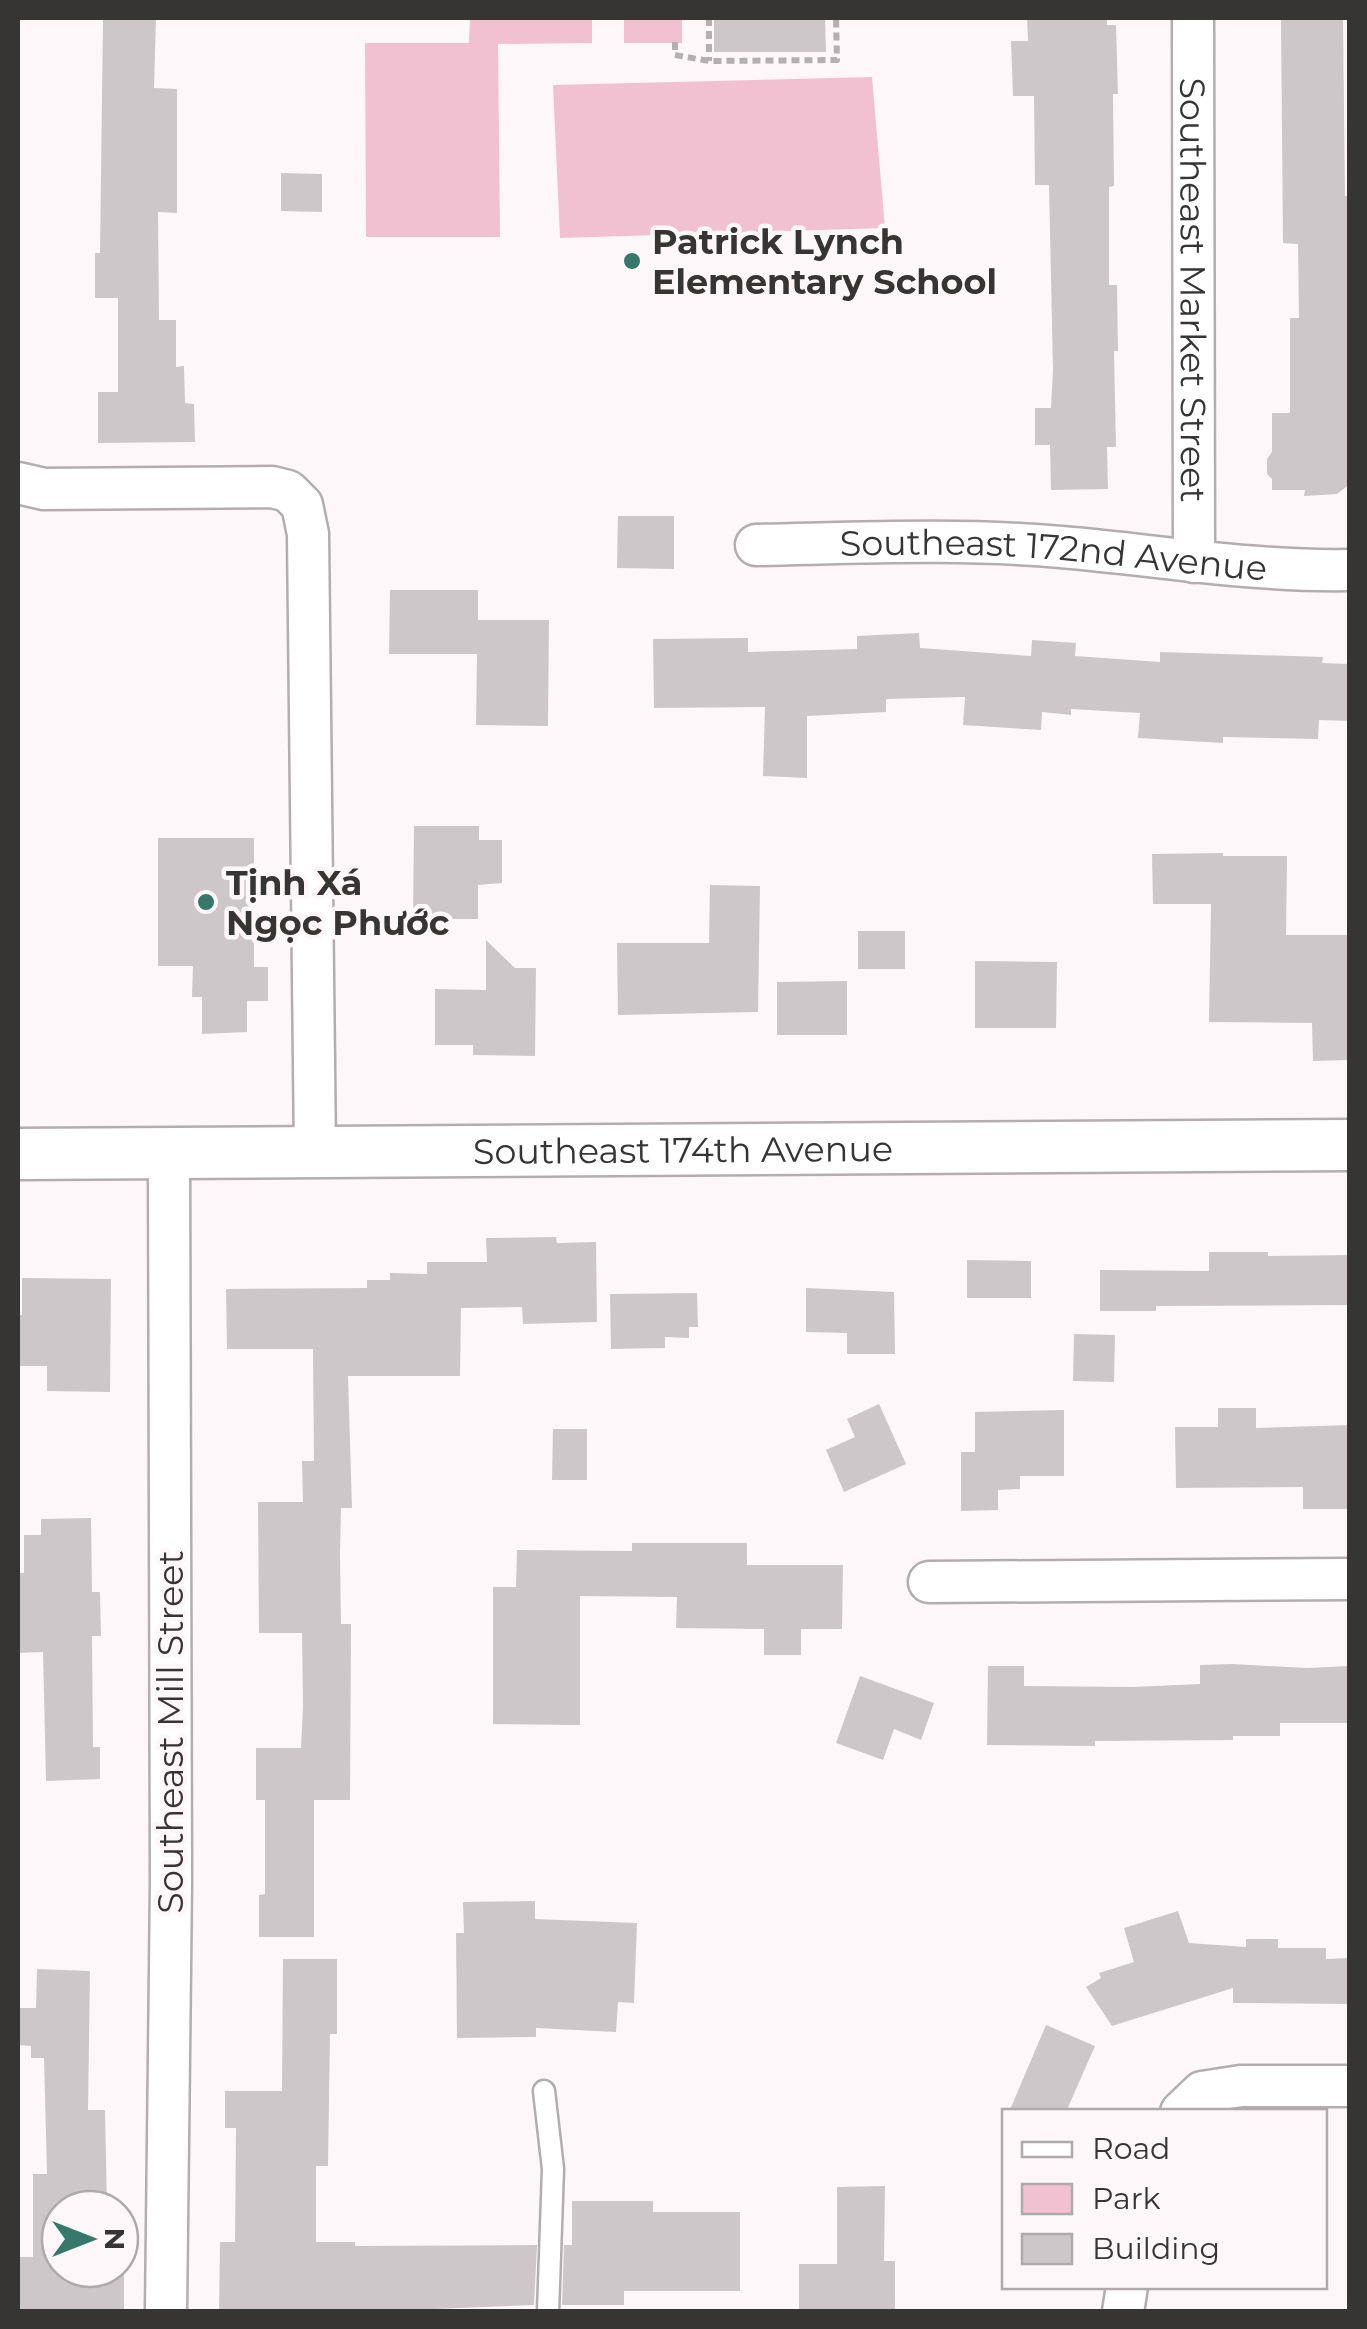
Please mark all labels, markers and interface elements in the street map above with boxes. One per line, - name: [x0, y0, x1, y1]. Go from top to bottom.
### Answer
- street label: Southeast Market Street: [1172, 77, 1215, 503]
- place label: Patrick Lynch Elementary School: [652, 220, 997, 303]
- marker: Patrick Lynch Elementary School: [621, 250, 643, 272]
- street label: Southeast 172nd Avenue: [839, 520, 1269, 589]
- place label: Tịnh Xá Ngọc Phước: [226, 861, 450, 944]
- marker: Tịnh Xá Ngọc Phước: [195, 891, 217, 913]
- street label: Southeast 174th Avenue: [473, 1127, 893, 1172]
- street label: Southeast Mill Street: [149, 1550, 192, 1914]
- legend: [1002, 2109, 1327, 2289]
- text: Road: [1092, 2130, 1170, 2167]
- text: Park: [1092, 2180, 1161, 2217]
- north arrow: [40, 2189, 140, 2289]
- text: N: [98, 2228, 132, 2250]
- text: Building: [1092, 2230, 1220, 2267]

